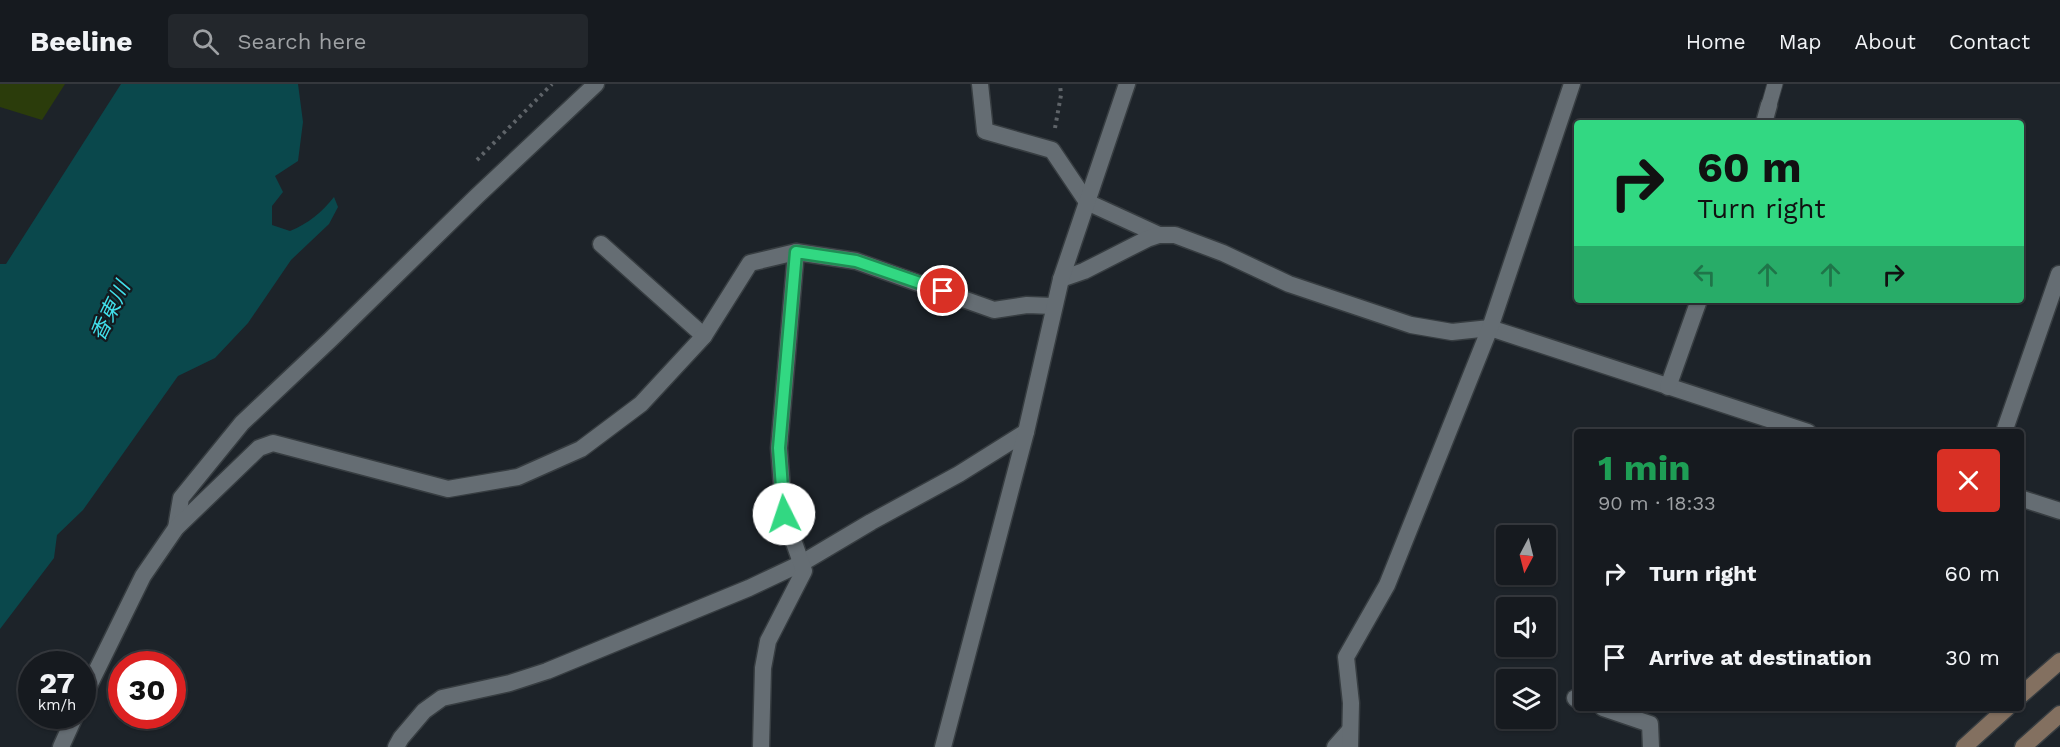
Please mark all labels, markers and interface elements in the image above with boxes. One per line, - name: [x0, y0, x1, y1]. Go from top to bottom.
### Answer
- search box: [168, 14, 588, 68]
- text: Beeline: [30, 25, 132, 58]
- icon: search: [189, 25, 222, 58]
- text: Search here: [237, 29, 366, 54]
- text: Home: [1686, 29, 1746, 54]
- text: Map: [1779, 29, 1822, 54]
- text: About: [1855, 29, 1916, 54]
- text: Contact: [1949, 29, 2030, 54]
- text: 60 m: [1697, 143, 1801, 192]
- icon: right: [1598, 144, 1676, 222]
- text: Turn right: [1697, 193, 1826, 225]
- icon: left: [1688, 258, 1721, 291]
- icon: ahead: [1751, 258, 1784, 291]
- icon: ahead: [1814, 258, 1847, 291]
- icon: right: [1877, 258, 1910, 291]
- pin: [917, 265, 968, 316]
- icon: arrive: [926, 274, 959, 307]
- water label: 香東川: [85, 275, 135, 345]
- text: 1 min: [1598, 447, 1690, 489]
- button: close: [1937, 449, 2000, 512]
- position arrow: [752, 482, 816, 546]
- text: 90 m · 18:33: [1598, 491, 1716, 515]
- north arrow: [1496, 525, 1556, 585]
- map controls: [1496, 525, 1556, 729]
- icon: right: [1598, 557, 1631, 590]
- text: Turn right: [1649, 561, 1756, 586]
- text: 60 m: [1944, 561, 2000, 586]
- button: sound: [1496, 597, 1556, 657]
- icon: arrive: [1598, 641, 1631, 674]
- text: Arrive at destination: [1649, 645, 1872, 670]
- text: 30 m: [1945, 645, 2000, 670]
- speed limit sign: 30: [108, 651, 186, 729]
- text: 27: [39, 665, 75, 700]
- button: layers: [1496, 669, 1556, 729]
- text: km/h: [38, 696, 76, 714]

